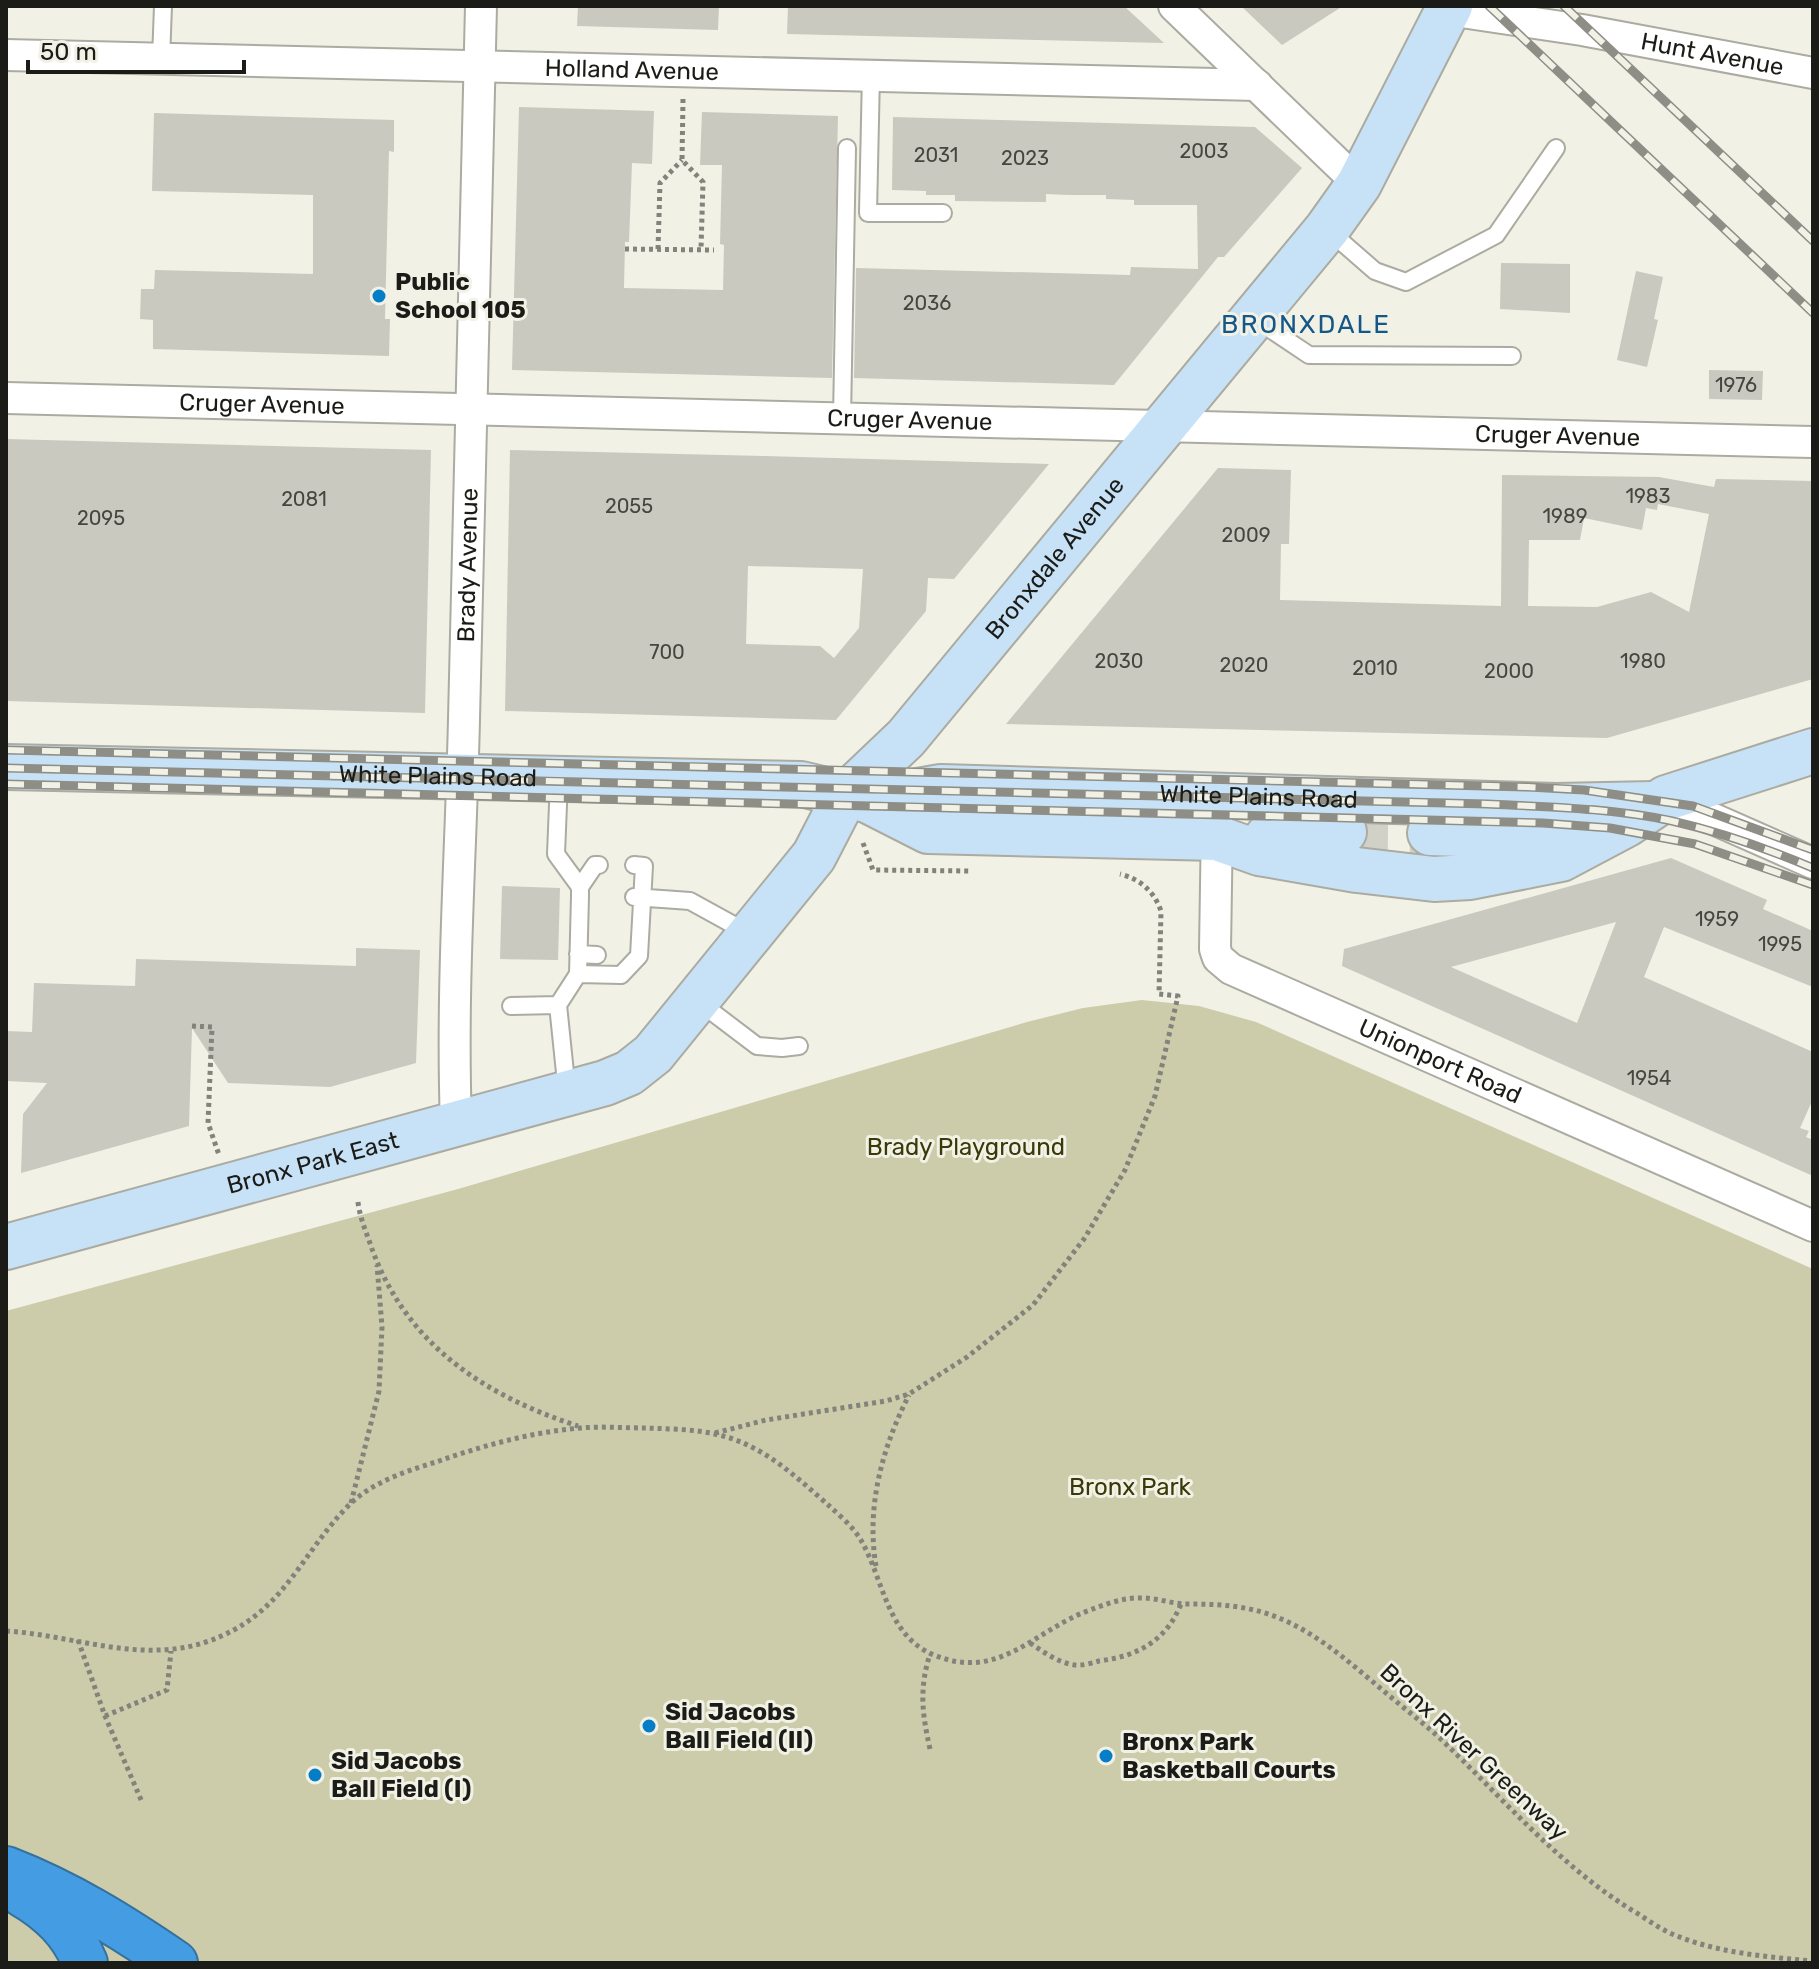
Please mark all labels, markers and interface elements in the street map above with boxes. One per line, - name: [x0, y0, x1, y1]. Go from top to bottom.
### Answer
- scale bar: [28, 24, 244, 74]
- street label: Hunt Avenue: [1639, 27, 1786, 81]
- text: 50 m: [40, 38, 97, 66]
- street label: Holland Avenue: [544, 54, 719, 86]
- house number: 2003: [1179, 139, 1229, 163]
- house number: 2031: [914, 143, 958, 167]
- house number: 2023: [1001, 146, 1049, 170]
- place label: Public School 105: [395, 268, 526, 324]
- marker: Public School 105: [370, 287, 388, 305]
- house number: 2036: [903, 291, 951, 315]
- district label: BRONXDALE: [1221, 309, 1391, 340]
- house number: 1976: [1715, 373, 1757, 397]
- street label: Cruger Avenue: [179, 388, 345, 420]
- street label: Cruger Avenue: [827, 404, 993, 436]
- street label: Cruger Avenue: [1475, 420, 1640, 452]
- street label: Bronxdale Avenue: [980, 471, 1130, 645]
- house number: 1983: [1625, 484, 1671, 508]
- house number: 2081: [281, 487, 327, 511]
- street label: Brady Avenue: [452, 488, 484, 643]
- house number: 2055: [605, 494, 653, 518]
- house number: 1989: [1543, 504, 1588, 528]
- house number: 2095: [77, 506, 125, 530]
- house number: 2009: [1222, 523, 1271, 547]
- house number: 700: [649, 640, 685, 664]
- house number: 2030: [1094, 649, 1144, 673]
- house number: 1980: [1620, 649, 1666, 673]
- house number: 2020: [1220, 653, 1268, 677]
- house number: 2010: [1352, 656, 1398, 680]
- house number: 2000: [1484, 659, 1534, 683]
- street label: White Plains Road: [338, 760, 537, 792]
- street label: White Plains Road: [1159, 780, 1358, 814]
- house number: 1959: [1695, 907, 1739, 931]
- house number: 1995: [1758, 932, 1802, 956]
- street label: Unionport Road: [1354, 1013, 1526, 1109]
- house number: 1954: [1627, 1066, 1671, 1090]
- street label: Bronx Park East: [224, 1126, 402, 1200]
- park label: Brady Playground: [867, 1133, 1065, 1161]
- park label: Bronx Park: [1069, 1473, 1192, 1501]
- street label: Bronx River Greenway: [1375, 1658, 1573, 1846]
- place label: Sid Jacobs Ball Field (II): [665, 1698, 813, 1754]
- marker: Sid Jacobs Ball Field (II): [640, 1717, 658, 1735]
- place label: Bronx Park Basketball Courts: [1122, 1728, 1336, 1784]
- place label: Sid Jacobs Ball Field (I): [331, 1747, 471, 1803]
- marker: Bronx Park Basketball Courts: [1097, 1747, 1115, 1765]
- marker: Sid Jacobs Ball Field (I): [306, 1766, 324, 1784]

